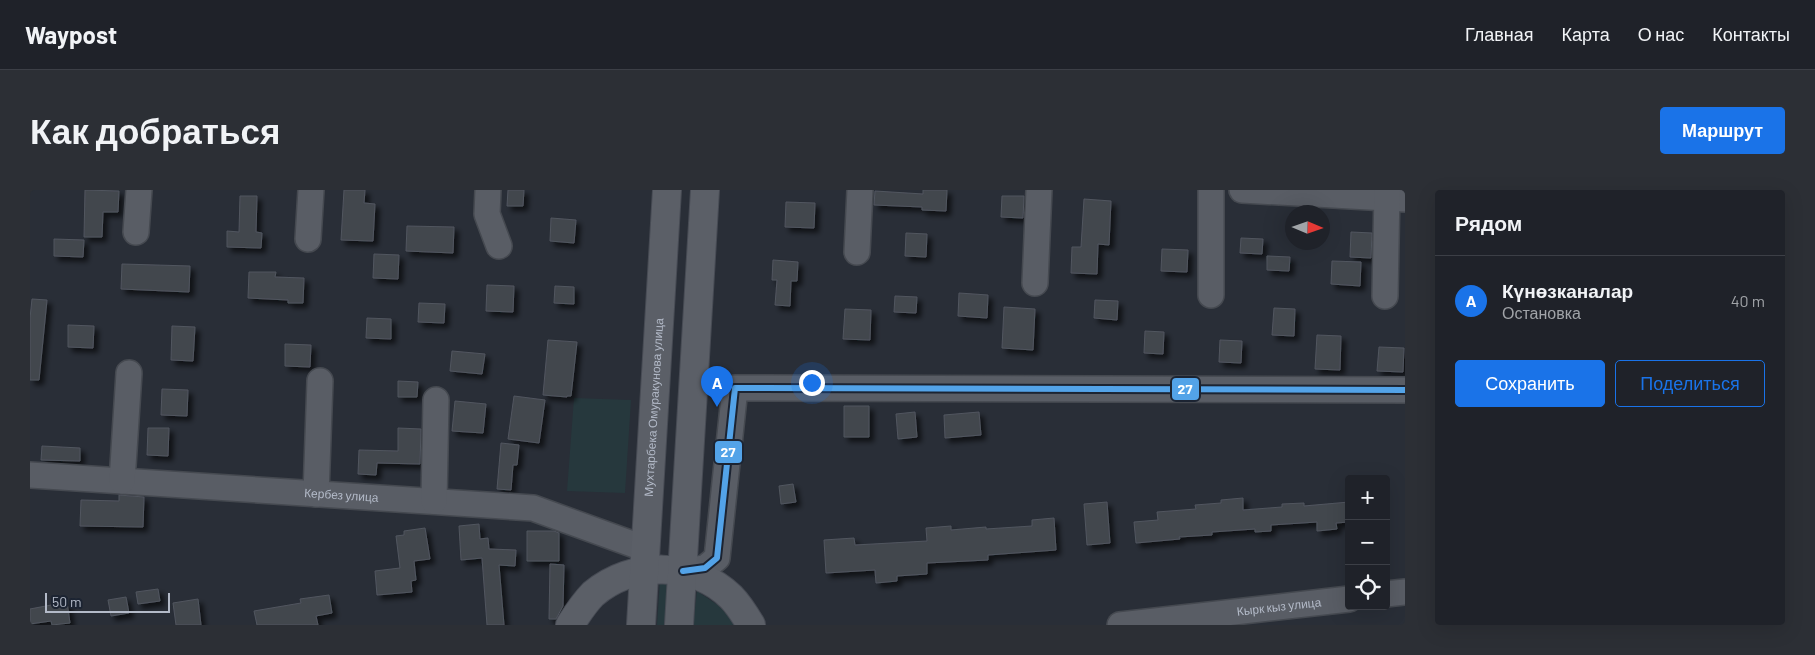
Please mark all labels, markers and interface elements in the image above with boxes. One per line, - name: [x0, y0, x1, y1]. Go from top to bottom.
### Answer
- text: Waypost: [25, 20, 117, 49]
- text: Главная: [1465, 23, 1534, 45]
- text: Карта: [1562, 23, 1610, 45]
- text: О нас: [1638, 23, 1684, 45]
- text: Контакты: [1712, 23, 1790, 45]
- button: Маршрут: [1660, 107, 1785, 154]
- text: Как добраться: [30, 109, 280, 151]
- north arrow: [1285, 205, 1330, 250]
- text: Рядом: [1455, 210, 1522, 235]
- text: Күнөзканалар: [1502, 279, 1633, 302]
- text: A: [1466, 291, 1476, 310]
- text: 40 m: [1731, 291, 1765, 310]
- text: Остановка: [1502, 303, 1581, 322]
- street label: Мухтарбека Омуракунова улица: [641, 317, 666, 497]
- button: Сохранить: [1455, 360, 1605, 407]
- button: Поделиться: [1615, 360, 1765, 407]
- pin: A: [701, 366, 733, 407]
- your location: [799, 370, 825, 396]
- line badge: 27: [1171, 377, 1200, 401]
- text: 27: [1178, 380, 1192, 397]
- line badge: 27: [714, 440, 743, 464]
- text: 27: [721, 443, 735, 460]
- map controls: [1345, 475, 1390, 610]
- button: +: [1345, 475, 1390, 520]
- street label: Кербез улица: [304, 485, 379, 504]
- button: −: [1345, 520, 1390, 565]
- button: locate: [1345, 565, 1390, 610]
- scale bar: [45, 590, 170, 613]
- text: 50 m: [52, 593, 81, 610]
- street label: Кырк кыз улица: [1236, 594, 1322, 618]

